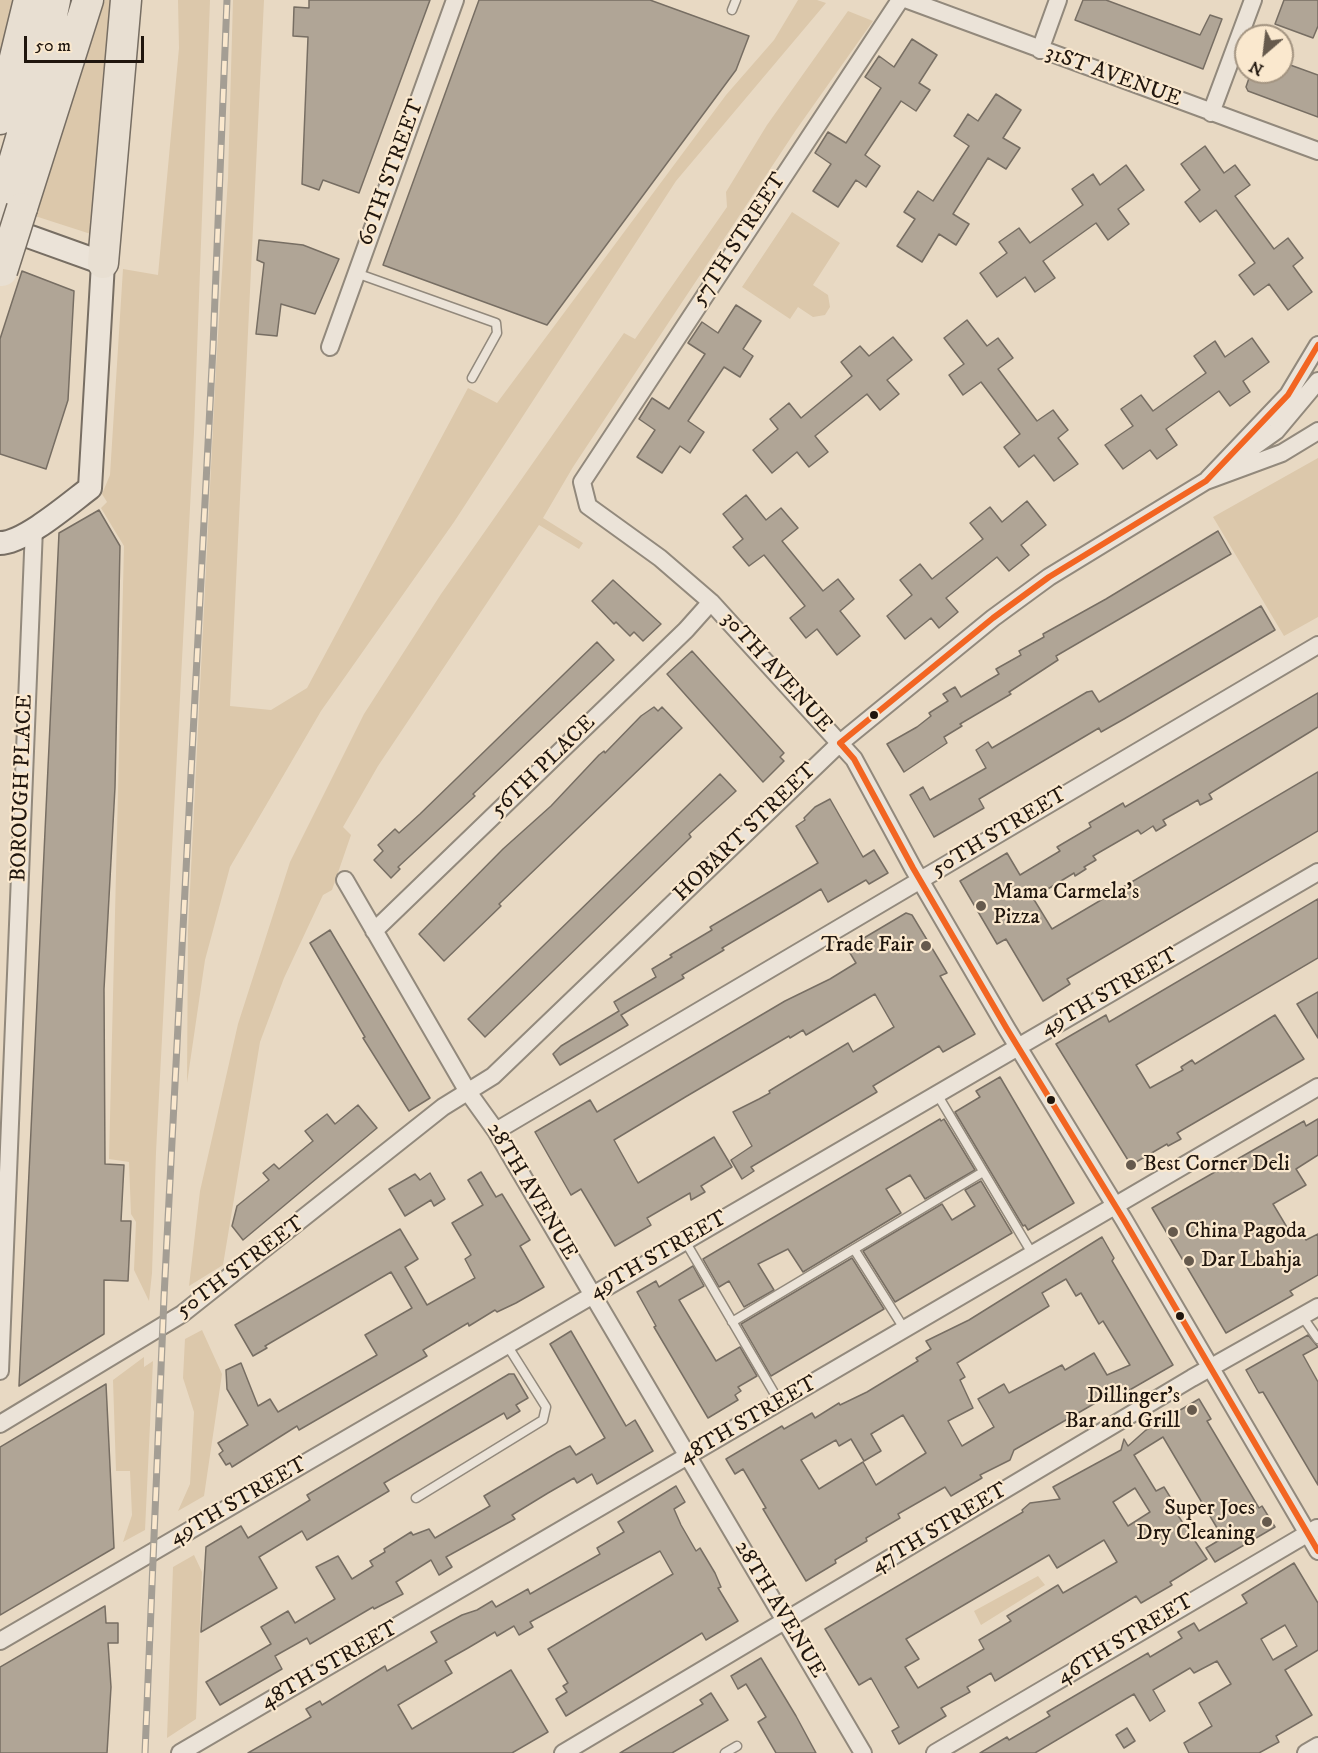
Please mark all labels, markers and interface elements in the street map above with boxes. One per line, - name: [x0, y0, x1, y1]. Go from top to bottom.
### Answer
- scale bar: [27, 24, 147, 62]
- north arrow: [1234, 24, 1294, 84]
- text: 50 m: [35, 35, 71, 57]
- street label: 31ST AVENUE: [1041, 40, 1185, 114]
- text: N: [1246, 56, 1267, 80]
- street label: 60TH STREET: [353, 96, 431, 250]
- street label: 57TH STREET: [687, 169, 793, 311]
- street label: 30TH AVENUE: [715, 607, 837, 739]
- street label: BOROUGH PLACE: [7, 694, 39, 882]
- unlabelled marker: [868, 709, 880, 721]
- street label: 56TH PLACE: [486, 711, 602, 823]
- street label: HOBART STREET: [669, 758, 823, 908]
- street label: 50TH STREET: [927, 782, 1073, 884]
- place label: Mama Carmela's Pizza: [993, 880, 1139, 932]
- marker: Mama Carmela's Pizza: [974, 899, 988, 913]
- place label: Trade Fair: [821, 933, 914, 959]
- marker: Trade Fair: [919, 939, 933, 953]
- street label: 49TH STREET: [1037, 943, 1183, 1043]
- unlabelled marker: [1045, 1094, 1057, 1106]
- street label: 28TH AVENUE: [480, 1119, 582, 1265]
- place label: Best Corner Deli: [1143, 1152, 1290, 1178]
- marker: Best Corner Deli: [1124, 1158, 1138, 1172]
- street label: 49TH STREET: [586, 1206, 732, 1306]
- street label: 50TH STREET: [172, 1211, 310, 1325]
- place label: China Pagoda: [1185, 1219, 1306, 1245]
- marker: China Pagoda: [1166, 1225, 1180, 1239]
- place label: Dar Lbahja: [1201, 1248, 1301, 1274]
- marker: Dar Lbahja: [1182, 1254, 1196, 1268]
- unlabelled marker: [1174, 1310, 1186, 1322]
- street label: 48TH STREET: [676, 1371, 822, 1471]
- place label: Dillinger's Bar and Grill: [1065, 1384, 1180, 1436]
- marker: Dillinger's Bar and Grill: [1185, 1403, 1199, 1417]
- street label: 49TH STREET: [166, 1452, 312, 1552]
- street label: 47TH STREET: [867, 1478, 1013, 1580]
- place label: Super Joes Dry Cleaning: [1136, 1496, 1255, 1548]
- marker: Super Joes Dry Cleaning: [1260, 1515, 1274, 1529]
- street label: 28TH AVENUE: [728, 1537, 830, 1683]
- street label: 46TH STREET: [1053, 1589, 1199, 1691]
- street label: 48TH STREET: [257, 1616, 403, 1716]

